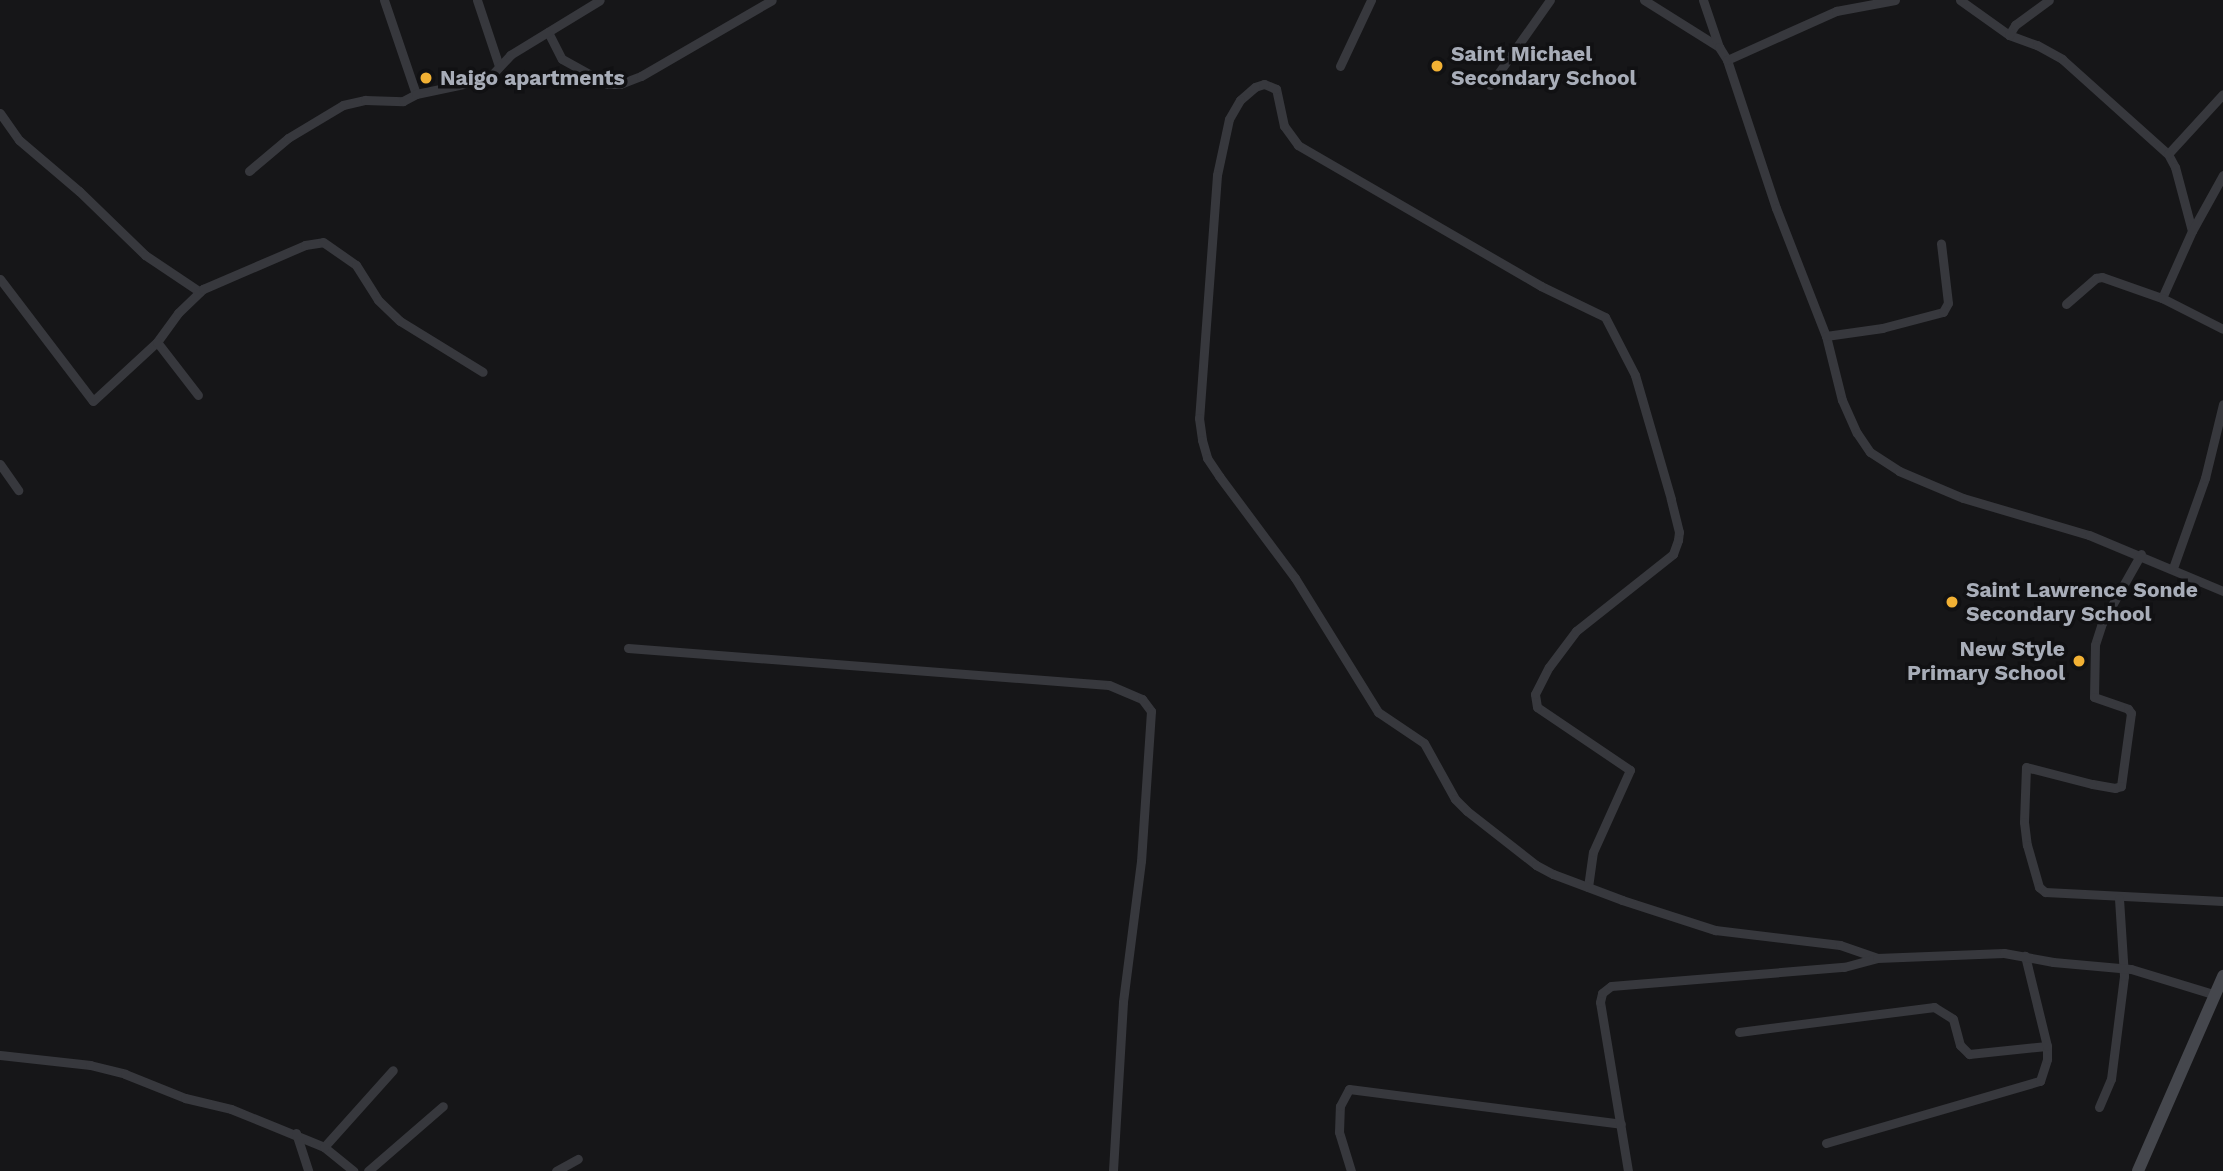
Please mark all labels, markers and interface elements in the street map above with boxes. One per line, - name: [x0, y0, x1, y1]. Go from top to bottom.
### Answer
- place label: Saint Michael Secondary School: [1451, 41, 1637, 91]
- marker: Saint Michael Secondary School: [1429, 58, 1445, 74]
- place label: Naigo apartments: [440, 65, 625, 91]
- marker: Naigo apartments: [418, 70, 434, 86]
- place label: Saint Lawrence Sonde Secondary School: [1966, 577, 2198, 627]
- marker: Saint Lawrence Sonde Secondary School: [1944, 594, 1960, 610]
- place label: New Style Primary School: [1907, 636, 2065, 686]
- marker: New Style Primary School: [2071, 653, 2087, 669]

